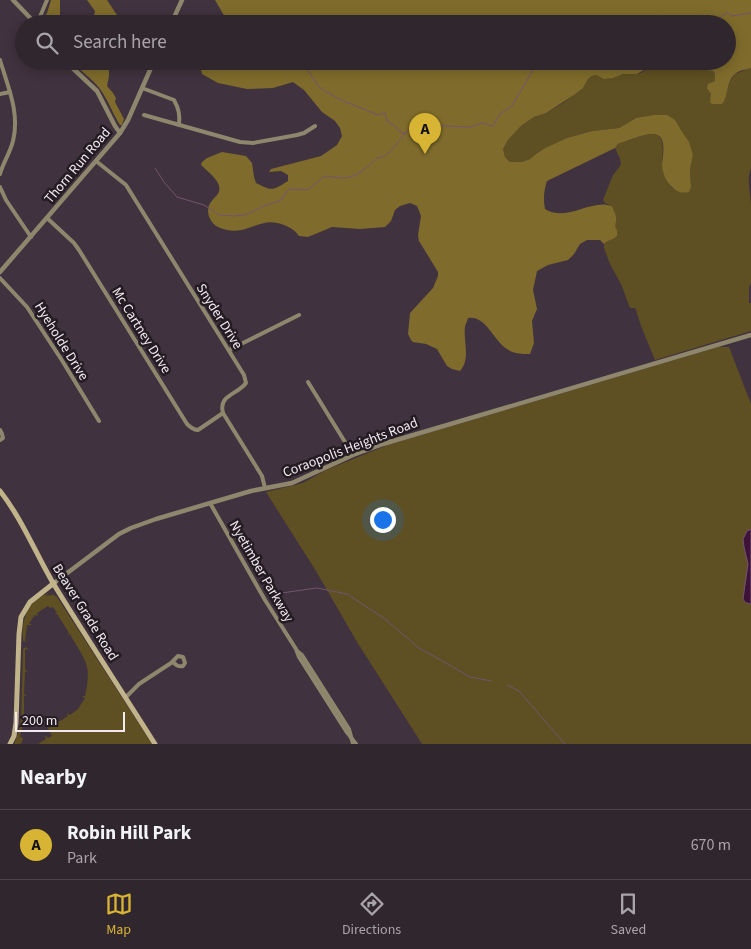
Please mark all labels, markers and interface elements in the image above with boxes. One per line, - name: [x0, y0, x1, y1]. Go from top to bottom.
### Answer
- search box: [15, 15, 736, 70]
- icon: search: [33, 29, 61, 57]
- text: Search here: [73, 29, 167, 56]
- pin: A: [409, 113, 441, 154]
- street label: Thorn Run Road: [40, 123, 116, 208]
- street label: Snyder Drive: [191, 280, 247, 353]
- street label: Mc Cartney Drive: [107, 284, 176, 378]
- street label: Hyeholde Drive: [29, 298, 93, 385]
- street label: Coraopolis Heights Road: [280, 413, 421, 483]
- your location: [370, 507, 396, 533]
- street label: Nyetimber Parkway: [224, 517, 299, 626]
- street label: Beaver Grade Road: [47, 560, 123, 665]
- scale bar: [15, 709, 125, 732]
- text: 200 m: [22, 711, 57, 731]
- text: Nearby: [20, 762, 87, 792]
- text: Robin Hill Park: [67, 820, 191, 847]
- text: A: [31, 834, 41, 856]
- text: 670 m: [691, 834, 731, 856]
- text: Park: [67, 847, 97, 869]
- tab: Map: [105, 890, 133, 940]
- tab: Directions: [342, 890, 401, 940]
- tab: Saved: [611, 890, 646, 940]

